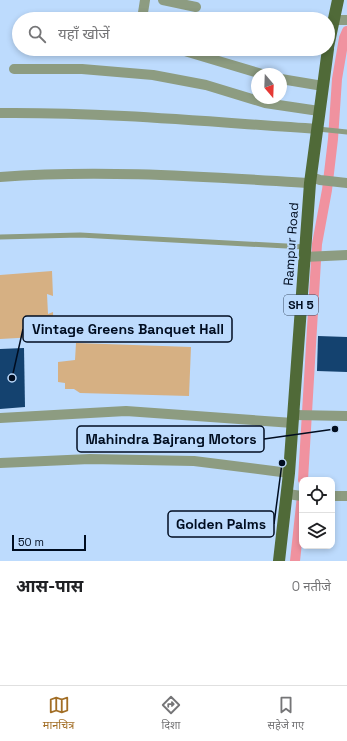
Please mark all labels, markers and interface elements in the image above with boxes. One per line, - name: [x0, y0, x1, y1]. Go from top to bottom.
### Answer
- search box: [12, 12, 335, 56]
- icon: search: [26, 23, 48, 45]
- text: यहाँ खोजें: [58, 24, 110, 43]
- north arrow: [251, 68, 287, 104]
- street label: Rampur Road: [280, 202, 302, 286]
- road number: SH 5: [284, 295, 318, 315]
- callout: Vintage Greens Banquet Hall: [23, 316, 232, 342]
- text: Vintage Greens Banquet Hall: [32, 320, 224, 338]
- callout: Mahindra Bajrang Motors: [77, 426, 264, 452]
- text: Mahindra Bajrang Motors: [85, 430, 257, 448]
- map controls: [299, 477, 335, 549]
- button: locate: [299, 477, 335, 513]
- callout: Golden Palms: [168, 511, 274, 537]
- button: layers: [299, 513, 335, 549]
- text: Golden Palms: [176, 515, 266, 533]
- scale bar: [12, 533, 86, 552]
- text: 50 m: [18, 535, 44, 549]
- text: आस-पास: [16, 575, 83, 597]
- text: 0 नतीजे: [292, 578, 331, 595]
- tab: मानचित्र: [43, 694, 74, 733]
- tab: दिशा: [160, 694, 182, 733]
- tab: सहेजे गए: [268, 694, 304, 733]

